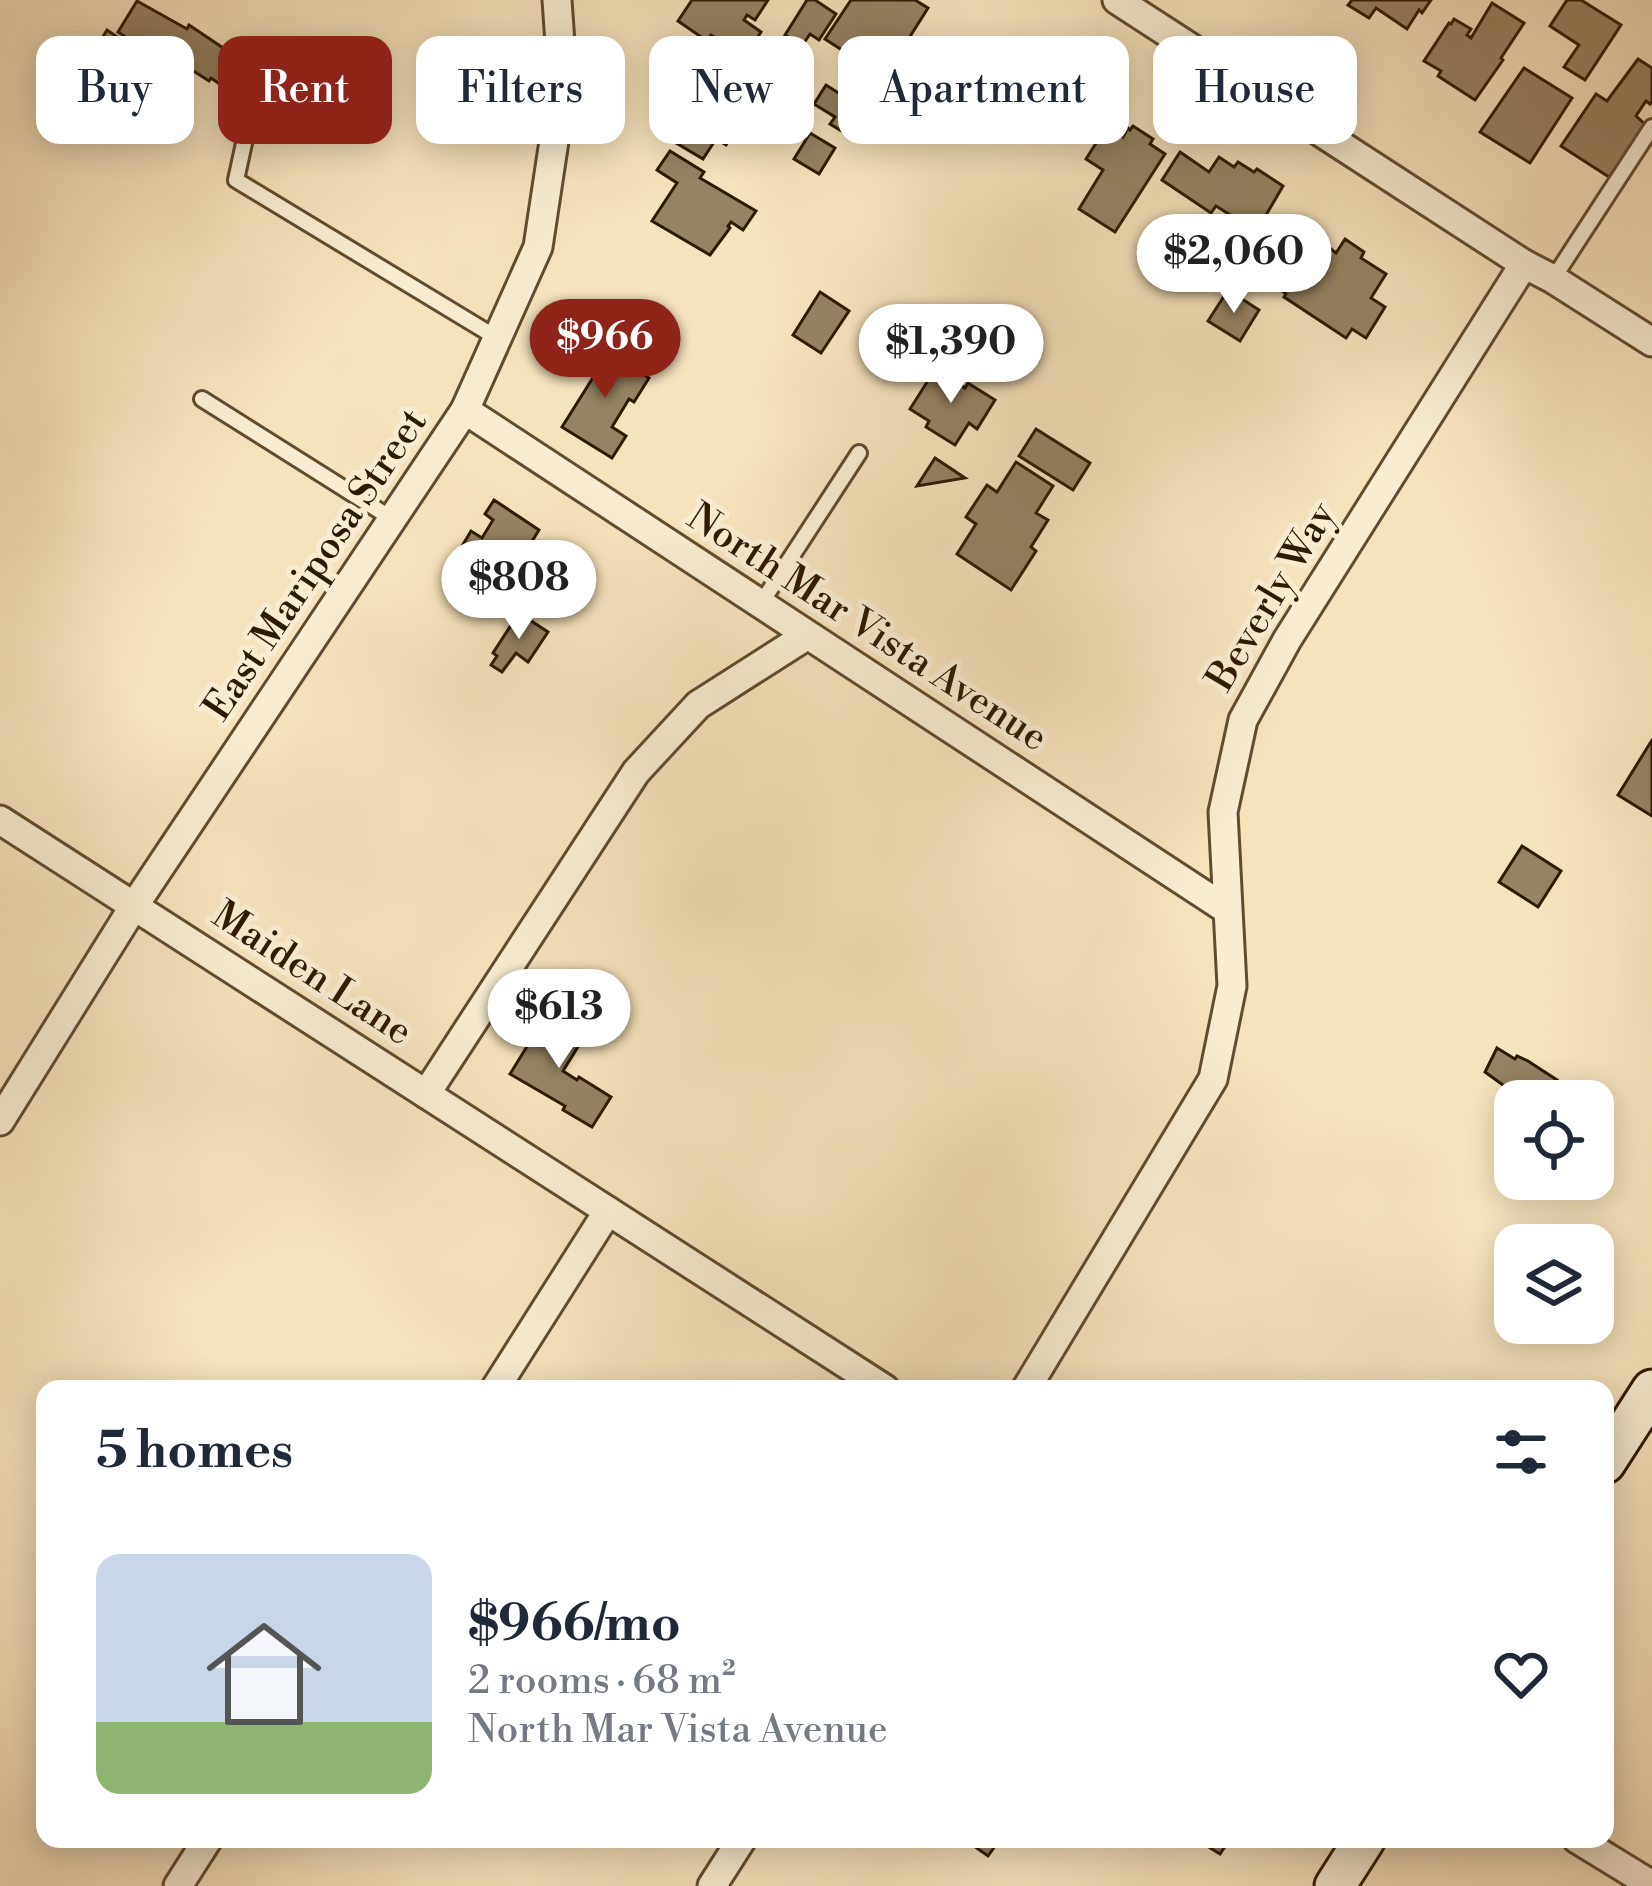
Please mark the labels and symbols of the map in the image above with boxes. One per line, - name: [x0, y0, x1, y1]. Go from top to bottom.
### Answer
- pin: $2,060: [1136, 214, 1332, 316]
- pin: $966: [534, 299, 676, 401]
- pin: $1,390: [853, 304, 1049, 406]
- street label: East Mariposa Street: [193, 399, 439, 730]
- street label: North Mar Vista Avenue: [678, 493, 1056, 763]
- street label: Beverly Way: [1196, 493, 1348, 701]
- pin: $808: [448, 540, 590, 642]
- street label: Maiden Lane: [203, 891, 421, 1057]
- pin: $613: [488, 969, 630, 1071]

